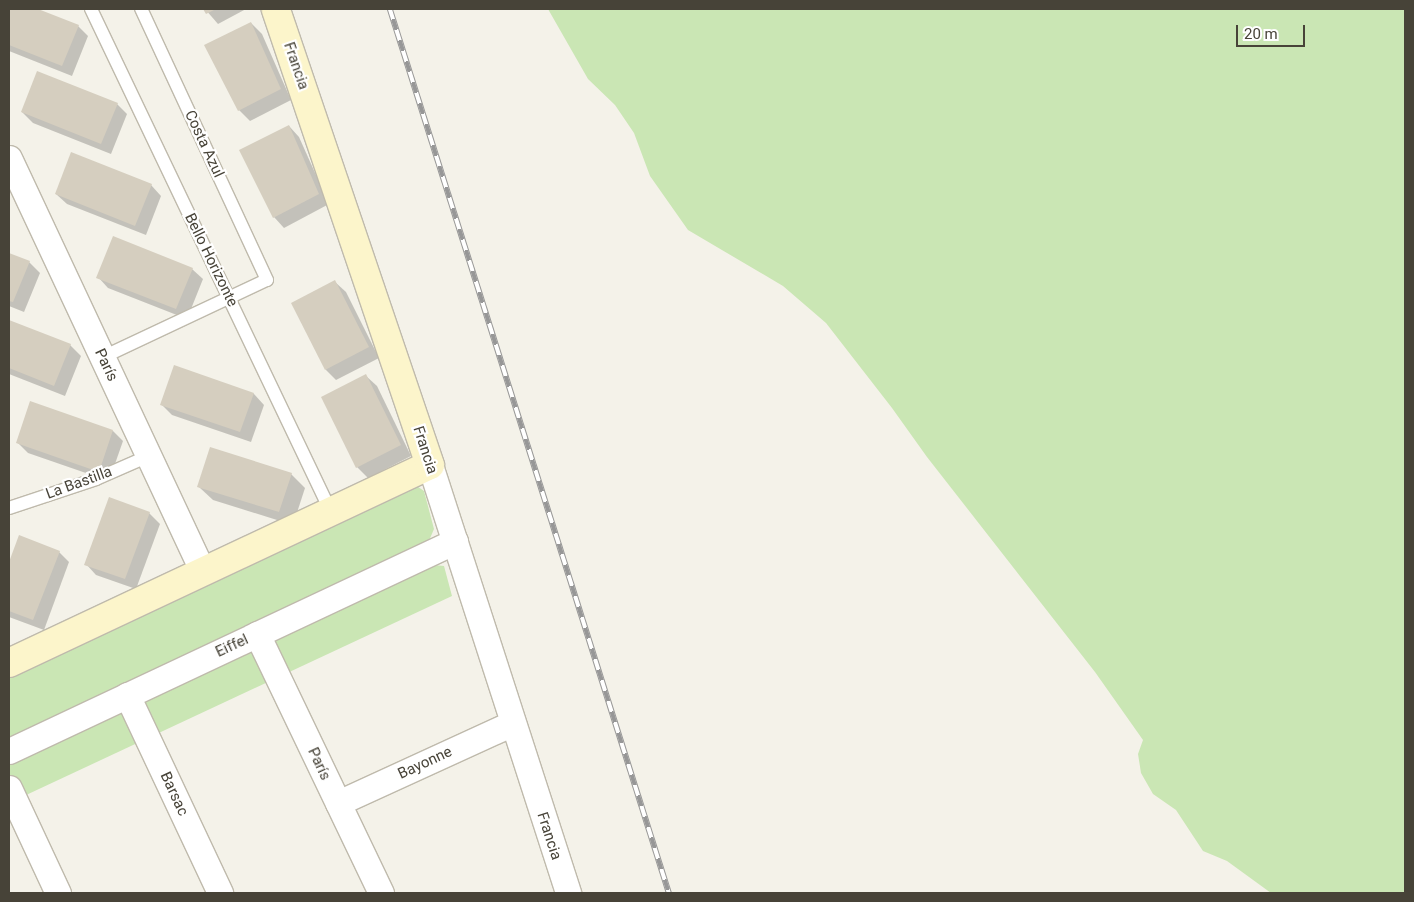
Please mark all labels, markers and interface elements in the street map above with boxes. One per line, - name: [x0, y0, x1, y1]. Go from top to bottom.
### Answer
- scale bar: [1239, 15, 1308, 47]
- text: 20 m: [1244, 25, 1278, 43]
- street label: Francia: [280, 40, 312, 92]
- street label: Costa Azul: [181, 108, 227, 180]
- street label: Bello Horizonte: [181, 210, 241, 310]
- street label: París: [91, 346, 121, 384]
- street label: Francia: [409, 424, 441, 476]
- street label: La Bastilla: [43, 463, 115, 503]
- street label: Eiffel: [213, 631, 251, 661]
- street label: Bayonne: [395, 743, 455, 783]
- street label: París: [304, 745, 334, 783]
- street label: Barsac: [156, 769, 192, 819]
- street label: Francia: [533, 810, 565, 862]

